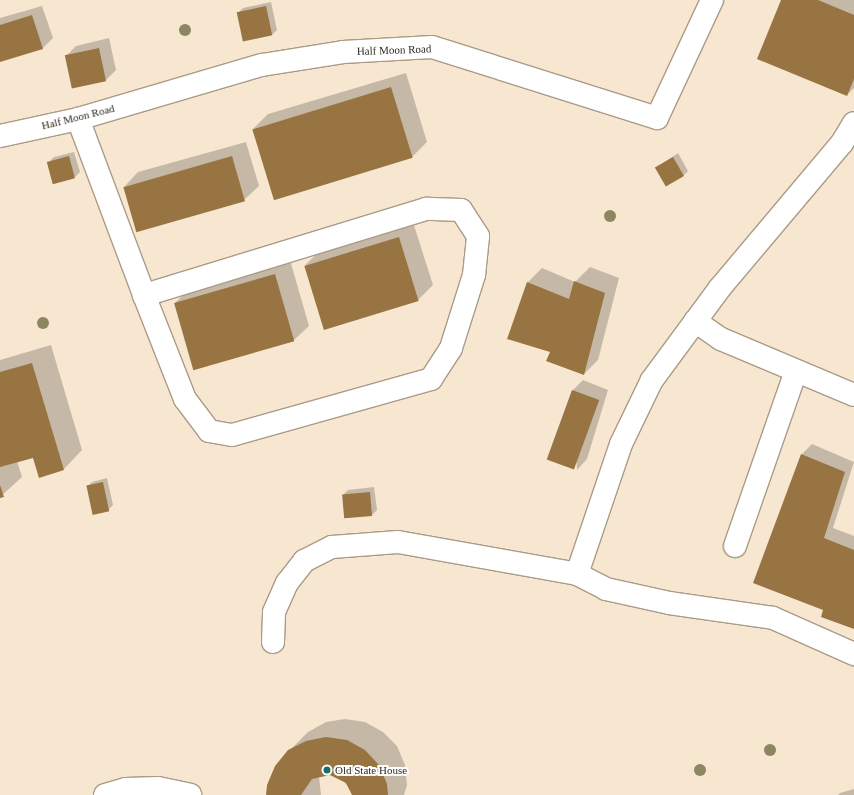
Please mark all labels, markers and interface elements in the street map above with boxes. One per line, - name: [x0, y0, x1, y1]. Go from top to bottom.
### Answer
- street label: Half Moon Road: [357, 42, 431, 58]
- street label: Half Moon Road: [40, 102, 116, 132]
- place label: Old State House: [335, 763, 407, 777]
- marker: Old State House: [322, 765, 332, 775]

